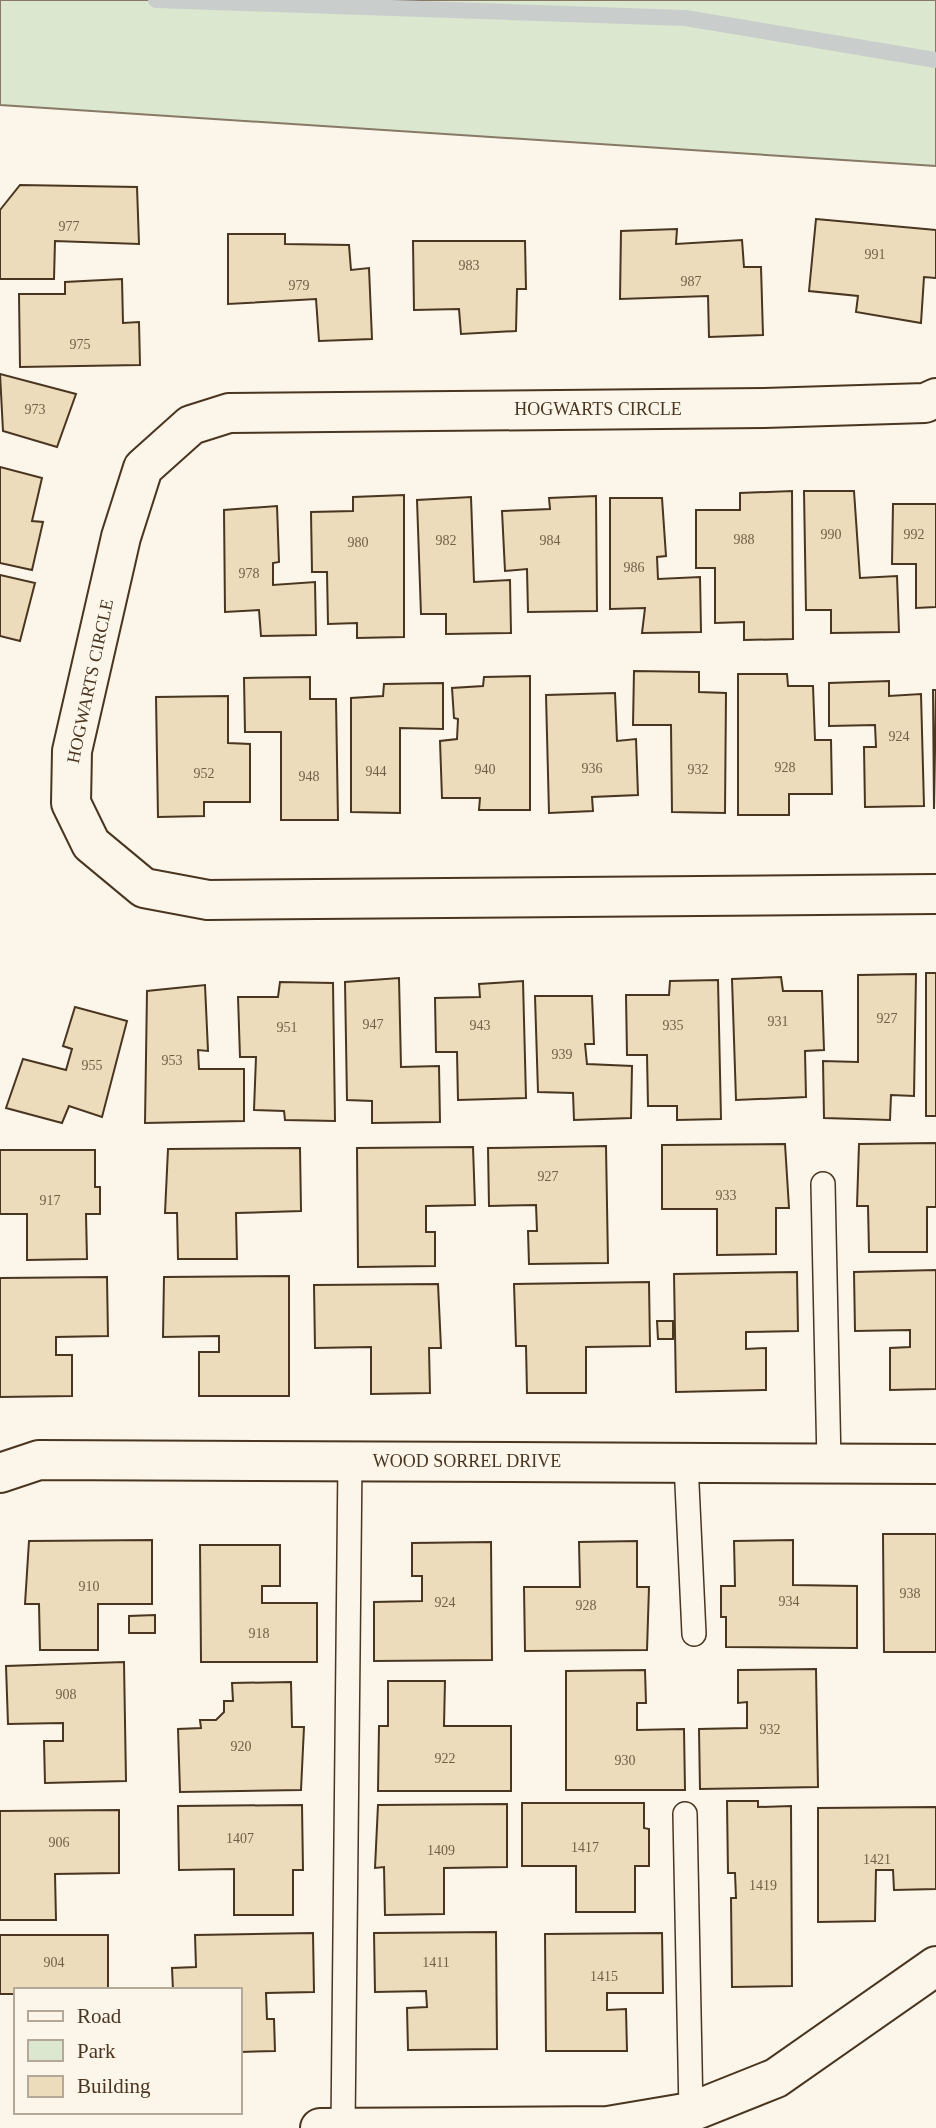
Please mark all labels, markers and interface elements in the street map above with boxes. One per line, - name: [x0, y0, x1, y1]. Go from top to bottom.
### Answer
- house number: 977: [59, 219, 80, 234]
- house number: 991: [865, 247, 886, 262]
- house number: 983: [459, 258, 480, 273]
- house number: 987: [681, 274, 702, 289]
- house number: 979: [289, 278, 310, 293]
- house number: 975: [70, 337, 91, 352]
- street label: HOGWARTS CIRCLE: [514, 399, 682, 419]
- house number: 973: [25, 402, 46, 417]
- house number: 990: [821, 527, 842, 542]
- house number: 992: [904, 527, 925, 542]
- house number: 988: [734, 532, 755, 547]
- house number: 982: [436, 533, 457, 548]
- house number: 984: [540, 533, 561, 548]
- house number: 980: [348, 535, 369, 550]
- house number: 986: [624, 560, 645, 575]
- house number: 978: [239, 566, 260, 581]
- street label: HOGWARTS CIRCLE: [63, 597, 117, 765]
- house number: 924: [889, 729, 910, 744]
- house number: 928: [775, 760, 796, 775]
- house number: 936: [582, 761, 603, 776]
- house number: 940: [475, 762, 496, 777]
- house number: 932: [688, 762, 709, 777]
- house number: 944: [366, 764, 387, 779]
- house number: 952: [194, 766, 215, 781]
- house number: 948: [299, 769, 320, 784]
- house number: 927: [877, 1011, 898, 1026]
- house number: 931: [768, 1014, 789, 1029]
- house number: 947: [363, 1017, 384, 1032]
- house number: 943: [470, 1018, 491, 1033]
- house number: 935: [663, 1018, 684, 1033]
- house number: 951: [277, 1020, 298, 1035]
- house number: 939: [552, 1047, 573, 1062]
- house number: 953: [162, 1053, 183, 1068]
- house number: 955: [82, 1058, 103, 1073]
- house number: 927: [538, 1169, 559, 1184]
- house number: 933: [716, 1188, 737, 1203]
- house number: 917: [40, 1193, 61, 1208]
- street label: WOOD SORREL DRIVE: [373, 1451, 561, 1471]
- house number: 910: [79, 1579, 100, 1594]
- house number: 938: [900, 1586, 921, 1601]
- house number: 934: [779, 1594, 800, 1609]
- house number: 924: [435, 1595, 456, 1610]
- house number: 928: [576, 1598, 597, 1613]
- house number: 918: [249, 1626, 270, 1641]
- house number: 908: [56, 1687, 77, 1702]
- house number: 932: [760, 1722, 781, 1737]
- house number: 920: [231, 1739, 252, 1754]
- house number: 922: [435, 1751, 456, 1766]
- house number: 930: [615, 1753, 636, 1768]
- house number: 1407: [226, 1831, 254, 1846]
- house number: 906: [49, 1835, 70, 1850]
- house number: 1417: [571, 1840, 599, 1855]
- house number: 1409: [427, 1843, 455, 1858]
- house number: 1421: [863, 1852, 891, 1867]
- house number: 1419: [749, 1878, 777, 1893]
- house number: 904: [44, 1955, 65, 1970]
- house number: 1411: [422, 1955, 450, 1970]
- house number: 1415: [590, 1969, 618, 1984]
- legend: [14, 1988, 242, 2114]
- text: Road: [77, 2004, 122, 2028]
- text: Park: [77, 2039, 116, 2063]
- text: Building: [77, 2074, 151, 2098]

